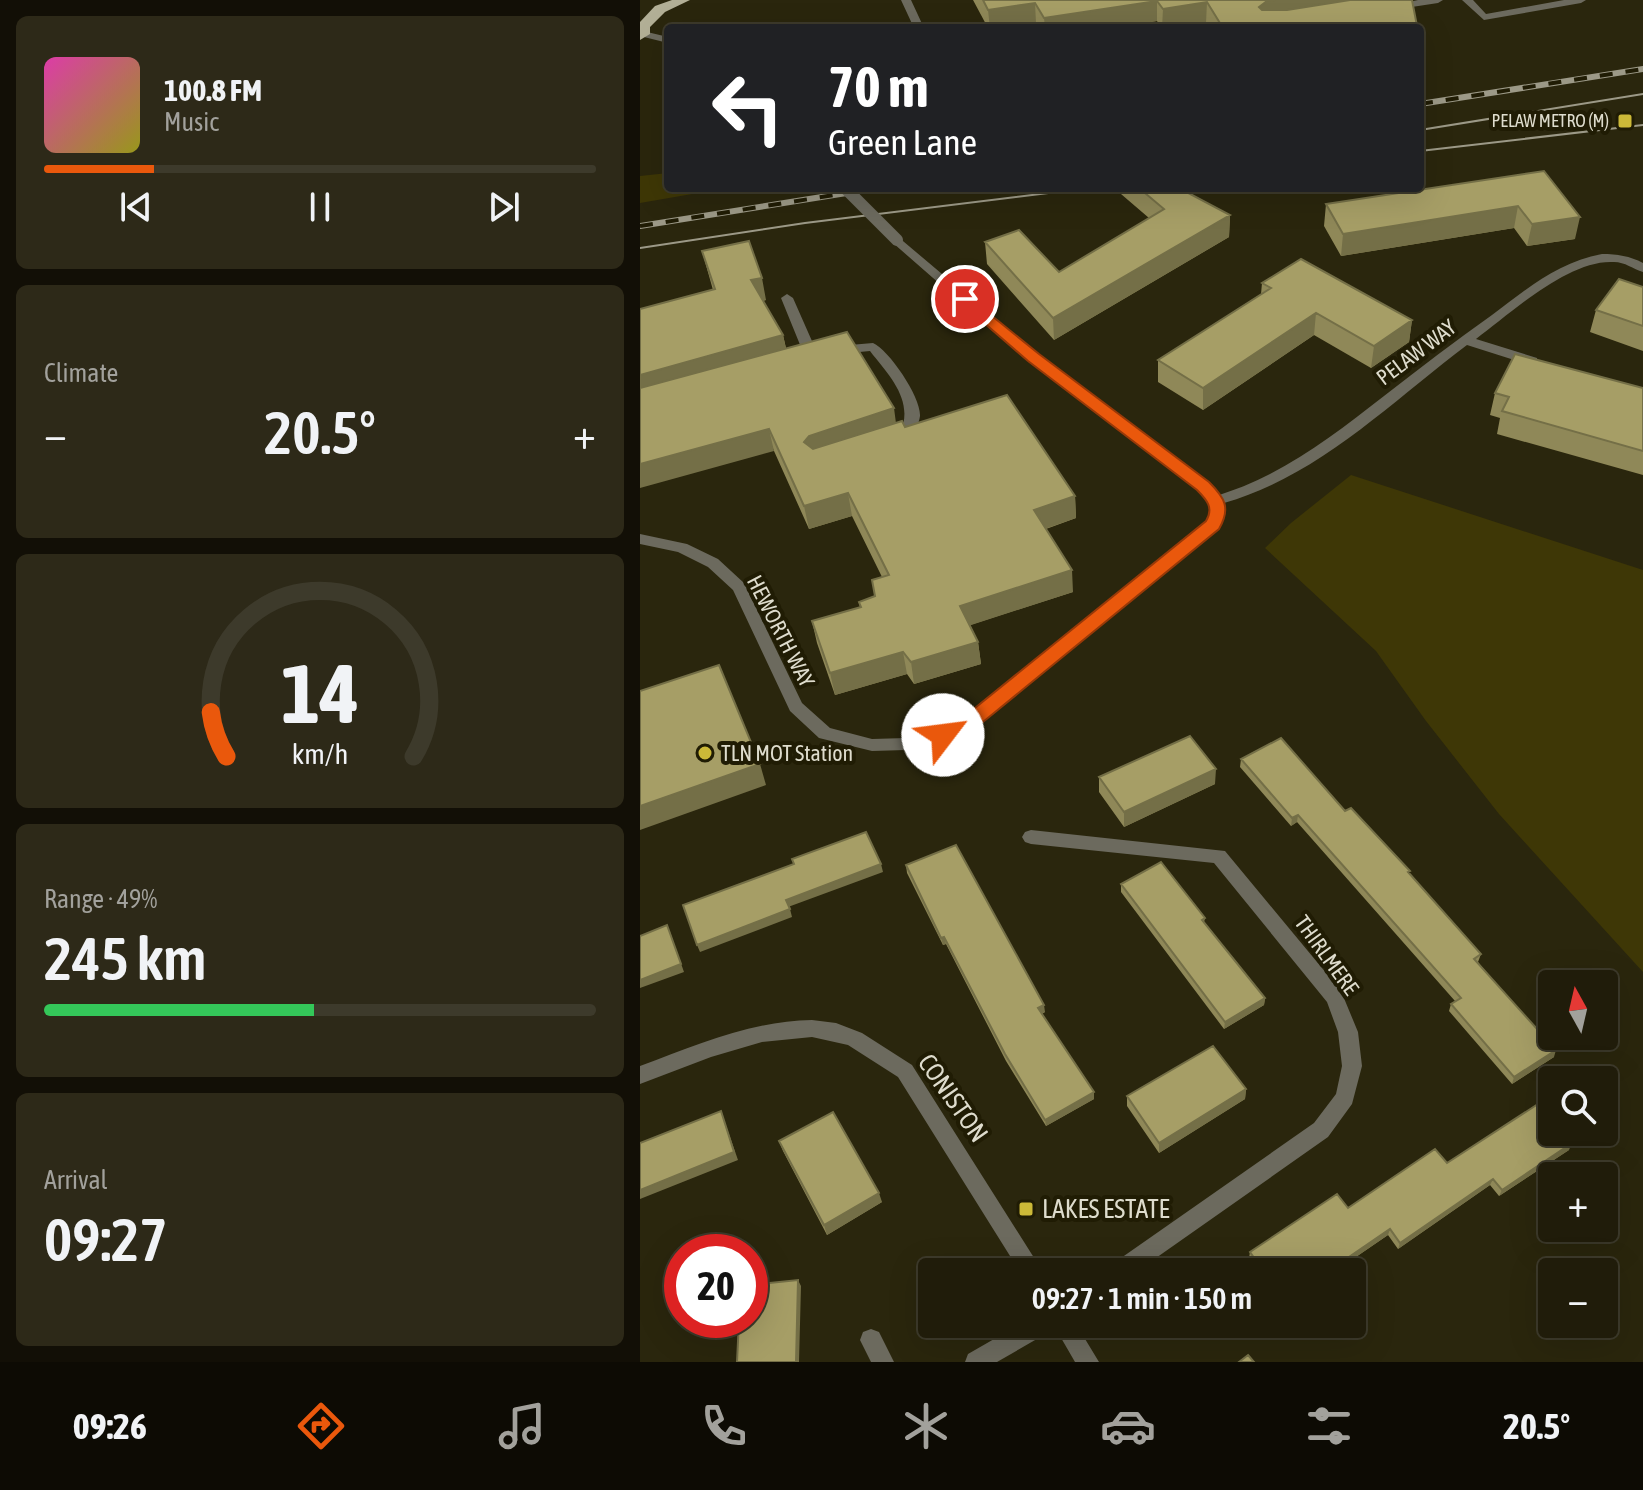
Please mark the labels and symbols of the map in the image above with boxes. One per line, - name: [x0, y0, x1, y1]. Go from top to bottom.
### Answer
- place label: PELAW METRO (M): [1491, 110, 1609, 131]
- marker: PELAW METRO (M): [1616, 112, 1634, 130]
- pin: [931, 265, 999, 333]
- street label: PELAW WAY: [1371, 314, 1461, 390]
- street label: HEWORTH WAY: [742, 571, 820, 692]
- position arrow: [901, 693, 985, 777]
- place label: TLN MOT Station: [721, 740, 853, 766]
- marker: TLN MOT Station: [696, 744, 714, 762]
- street label: THIRLMERE: [1289, 910, 1365, 1000]
- north arrow: [1538, 970, 1618, 1050]
- street label: CONISTON: [912, 1048, 994, 1148]
- place label: LAKES ESTATE: [1042, 1194, 1170, 1224]
- marker: LAKES ESTATE: [1017, 1200, 1035, 1218]
- speed limit sign: 20: [664, 1234, 768, 1338]

